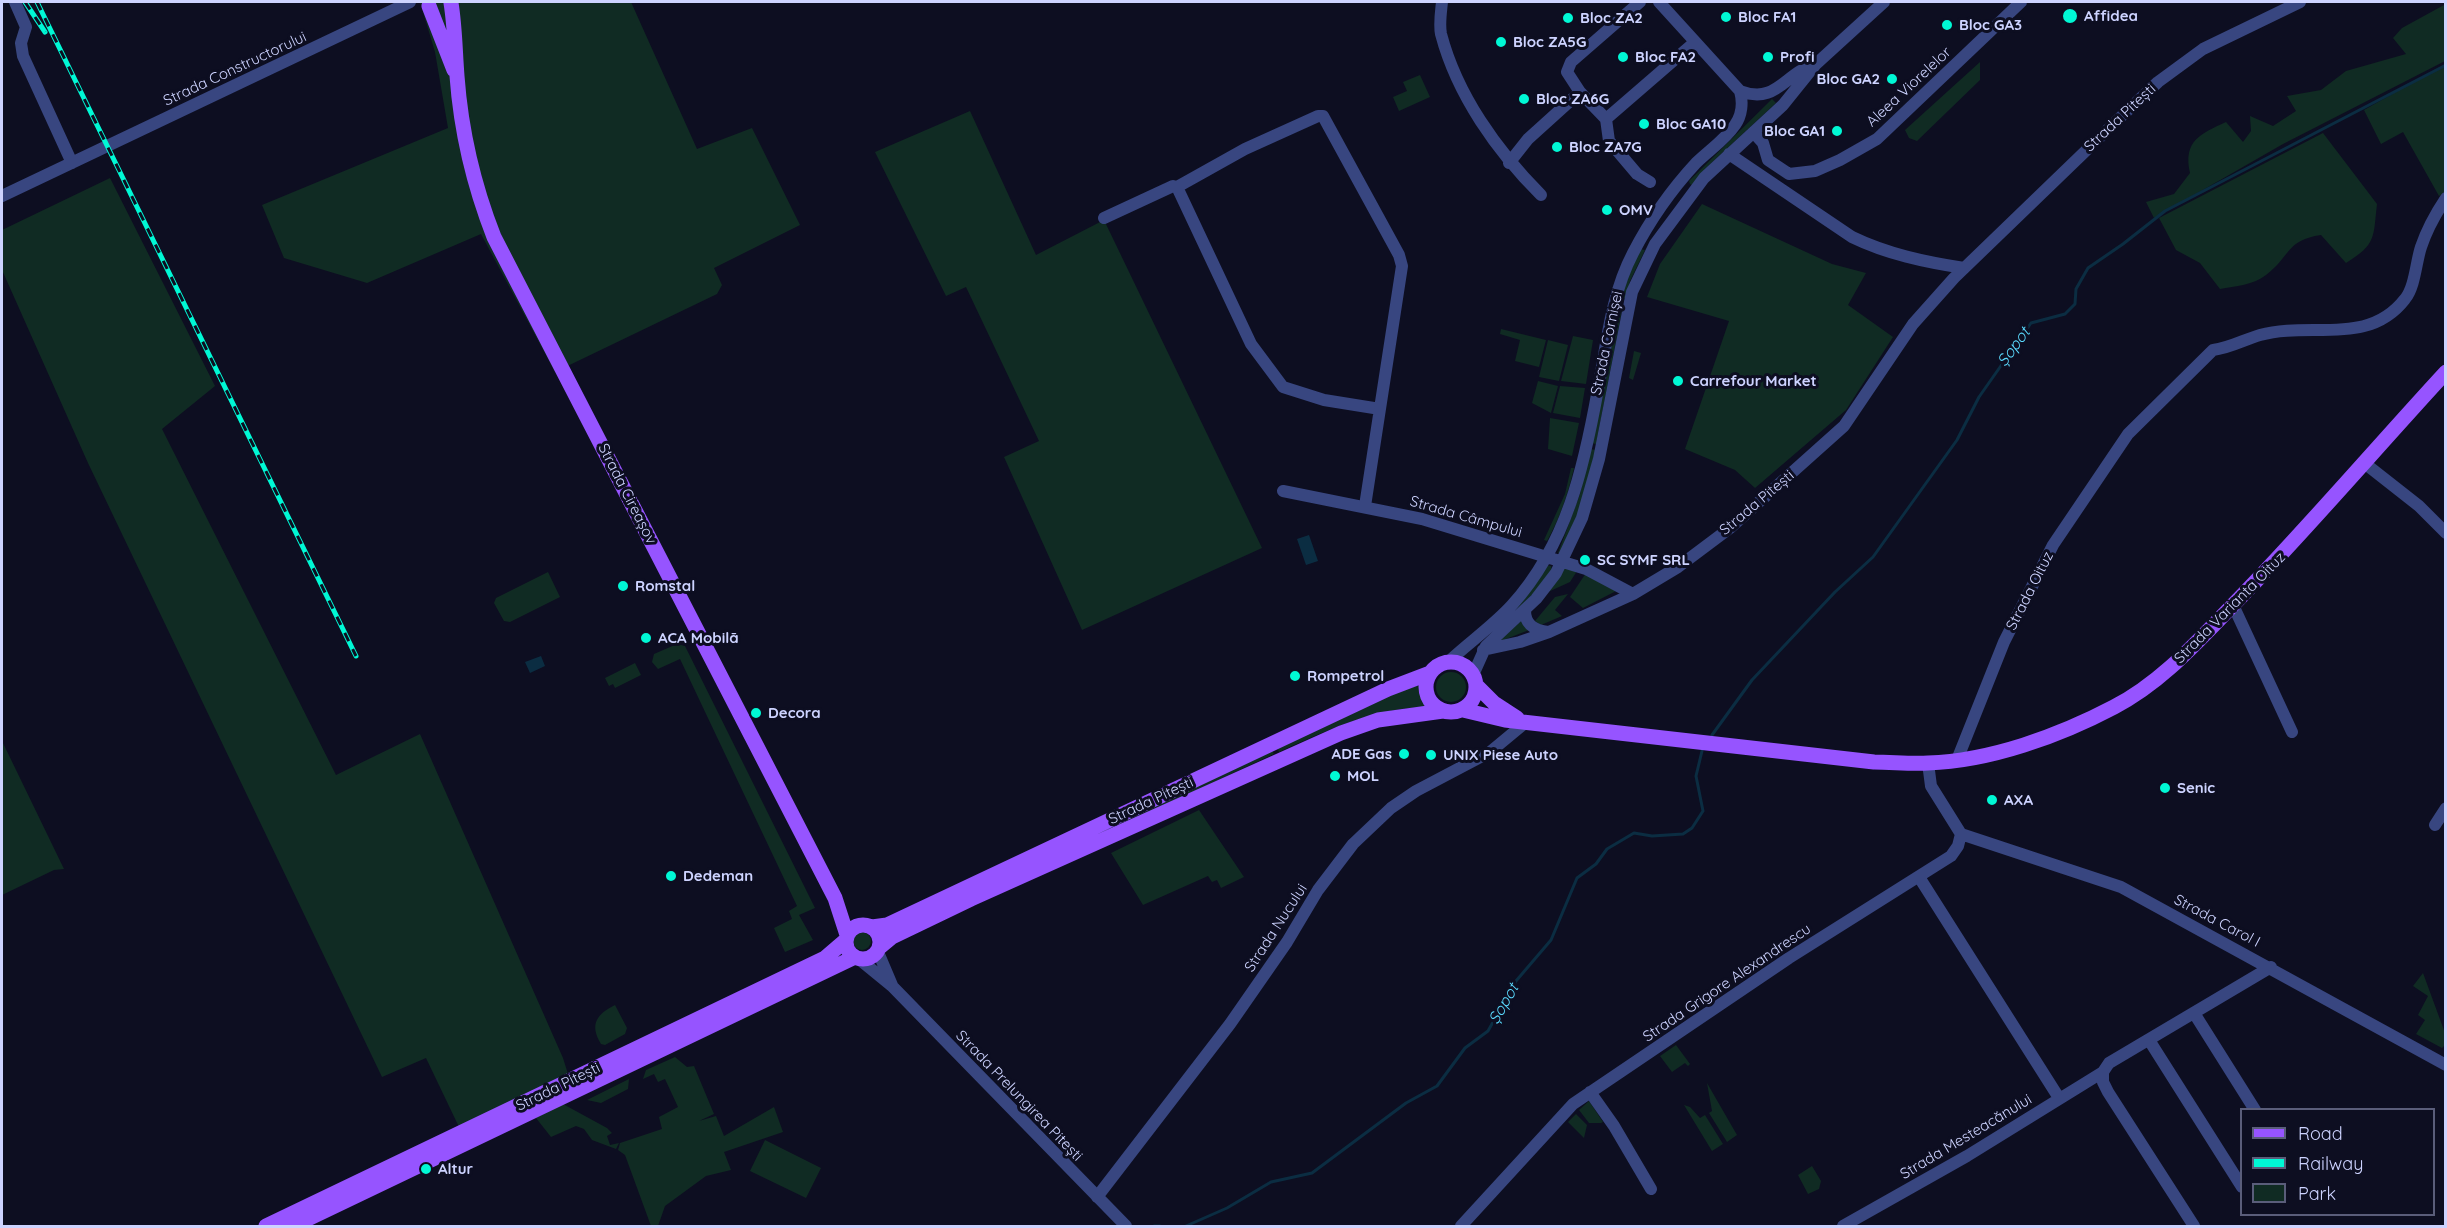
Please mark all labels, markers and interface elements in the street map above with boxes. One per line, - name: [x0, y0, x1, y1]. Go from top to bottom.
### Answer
- marker: Affidea: [2061, 7, 2079, 25]
- place label: Affidea: [2084, 7, 2138, 25]
- place label: Bloc FA1: [1738, 8, 1796, 26]
- place label: Bloc ZA2: [1580, 9, 1643, 27]
- marker: Bloc FA1: [1719, 10, 1733, 24]
- marker: Bloc ZA2: [1561, 11, 1575, 25]
- place label: Bloc GA3: [1959, 16, 2022, 34]
- marker: Bloc GA3: [1940, 18, 1954, 32]
- street label: Strada Constructorului: [161, 28, 309, 110]
- place label: Bloc ZA5G: [1513, 33, 1586, 51]
- marker: Bloc ZA5G: [1494, 35, 1508, 49]
- street label: Aleea Viorelelor: [1863, 43, 1955, 131]
- place label: Bloc FA2: [1635, 48, 1696, 66]
- place label: Profi: [1780, 48, 1815, 66]
- marker: Bloc FA2: [1616, 50, 1630, 64]
- marker: Profi: [1761, 50, 1775, 64]
- place label: Bloc GA2: [1816, 70, 1880, 88]
- marker: Bloc GA2: [1885, 72, 1899, 86]
- street label: Strada Pitești: [2080, 80, 2160, 156]
- place label: Bloc ZA6G: [1536, 90, 1609, 108]
- marker: Bloc ZA6G: [1517, 92, 1531, 106]
- place label: Bloc GA10: [1656, 115, 1726, 133]
- marker: Bloc GA10: [1637, 117, 1651, 131]
- place label: Bloc GA1: [1764, 122, 1825, 140]
- marker: Bloc GA1: [1830, 124, 1844, 138]
- place label: Bloc ZA7G: [1569, 138, 1642, 156]
- marker: Bloc ZA7G: [1550, 140, 1564, 154]
- place label: OMV: [1619, 201, 1653, 219]
- marker: OMV: [1600, 203, 1614, 217]
- street label: Strada Cornișei: [1587, 289, 1627, 397]
- water label: Șopot: [1993, 324, 2035, 370]
- place label: Carrefour Market: [1690, 372, 1817, 390]
- marker: Carrefour Market: [1671, 374, 1685, 388]
- street label: Strada Cireașov: [594, 441, 660, 547]
- street label: Strada Pitești: [1716, 467, 1798, 539]
- street label: Strada Câmpului: [1408, 492, 1524, 542]
- street label: Strada Oituz: [2002, 549, 2058, 633]
- street label: Strada Varianta Oituz: [2171, 549, 2289, 667]
- place label: SC SYMF SRL: [1597, 551, 1690, 569]
- marker: SC SYMF SRL: [1578, 553, 1592, 567]
- place label: Romstal: [635, 577, 695, 595]
- marker: Romstal: [616, 579, 630, 593]
- place label: ACA Mobilă: [658, 629, 739, 647]
- marker: ACA Mobilă: [639, 631, 653, 645]
- place label: Rompetrol: [1307, 667, 1384, 685]
- marker: Rompetrol: [1288, 669, 1302, 683]
- place label: Decora: [768, 704, 821, 722]
- marker: Decora: [749, 706, 763, 720]
- place label: ADE Gas: [1332, 745, 1392, 763]
- place label: UNIX Piese Auto: [1443, 746, 1558, 764]
- marker: ADE Gas: [1397, 747, 1411, 761]
- marker: UNIX Piese Auto: [1424, 748, 1438, 762]
- place label: MOL: [1347, 767, 1379, 785]
- marker: MOL: [1328, 769, 1342, 783]
- street label: Strada Pitești: [1106, 774, 1196, 828]
- place label: Senic: [2177, 779, 2215, 797]
- marker: Senic: [2158, 781, 2172, 795]
- place label: AXA: [2004, 791, 2033, 809]
- marker: AXA: [1985, 793, 1999, 807]
- place label: Dedeman: [683, 867, 753, 885]
- marker: Dedeman: [664, 869, 678, 883]
- street label: Strada Nucului: [1241, 881, 1311, 975]
- street label: Strada Carol I: [2171, 891, 2263, 951]
- street label: Strada Grigore Alexandrescu: [1640, 920, 1814, 1046]
- water label: Șopot: [1485, 980, 1523, 1028]
- street label: Strada Prelungirea Pitești: [952, 1027, 1086, 1165]
- street label: Strada Pitești: [513, 1059, 603, 1115]
- street label: Strada Mesteacănului: [1897, 1091, 2035, 1183]
- legend: [2240, 1108, 2435, 1216]
- text: Road: [2298, 1122, 2343, 1145]
- text: Railway: [2298, 1152, 2364, 1175]
- place label: Altur: [438, 1160, 473, 1178]
- marker: Altur: [419, 1162, 433, 1176]
- text: Park: [2298, 1182, 2336, 1205]

